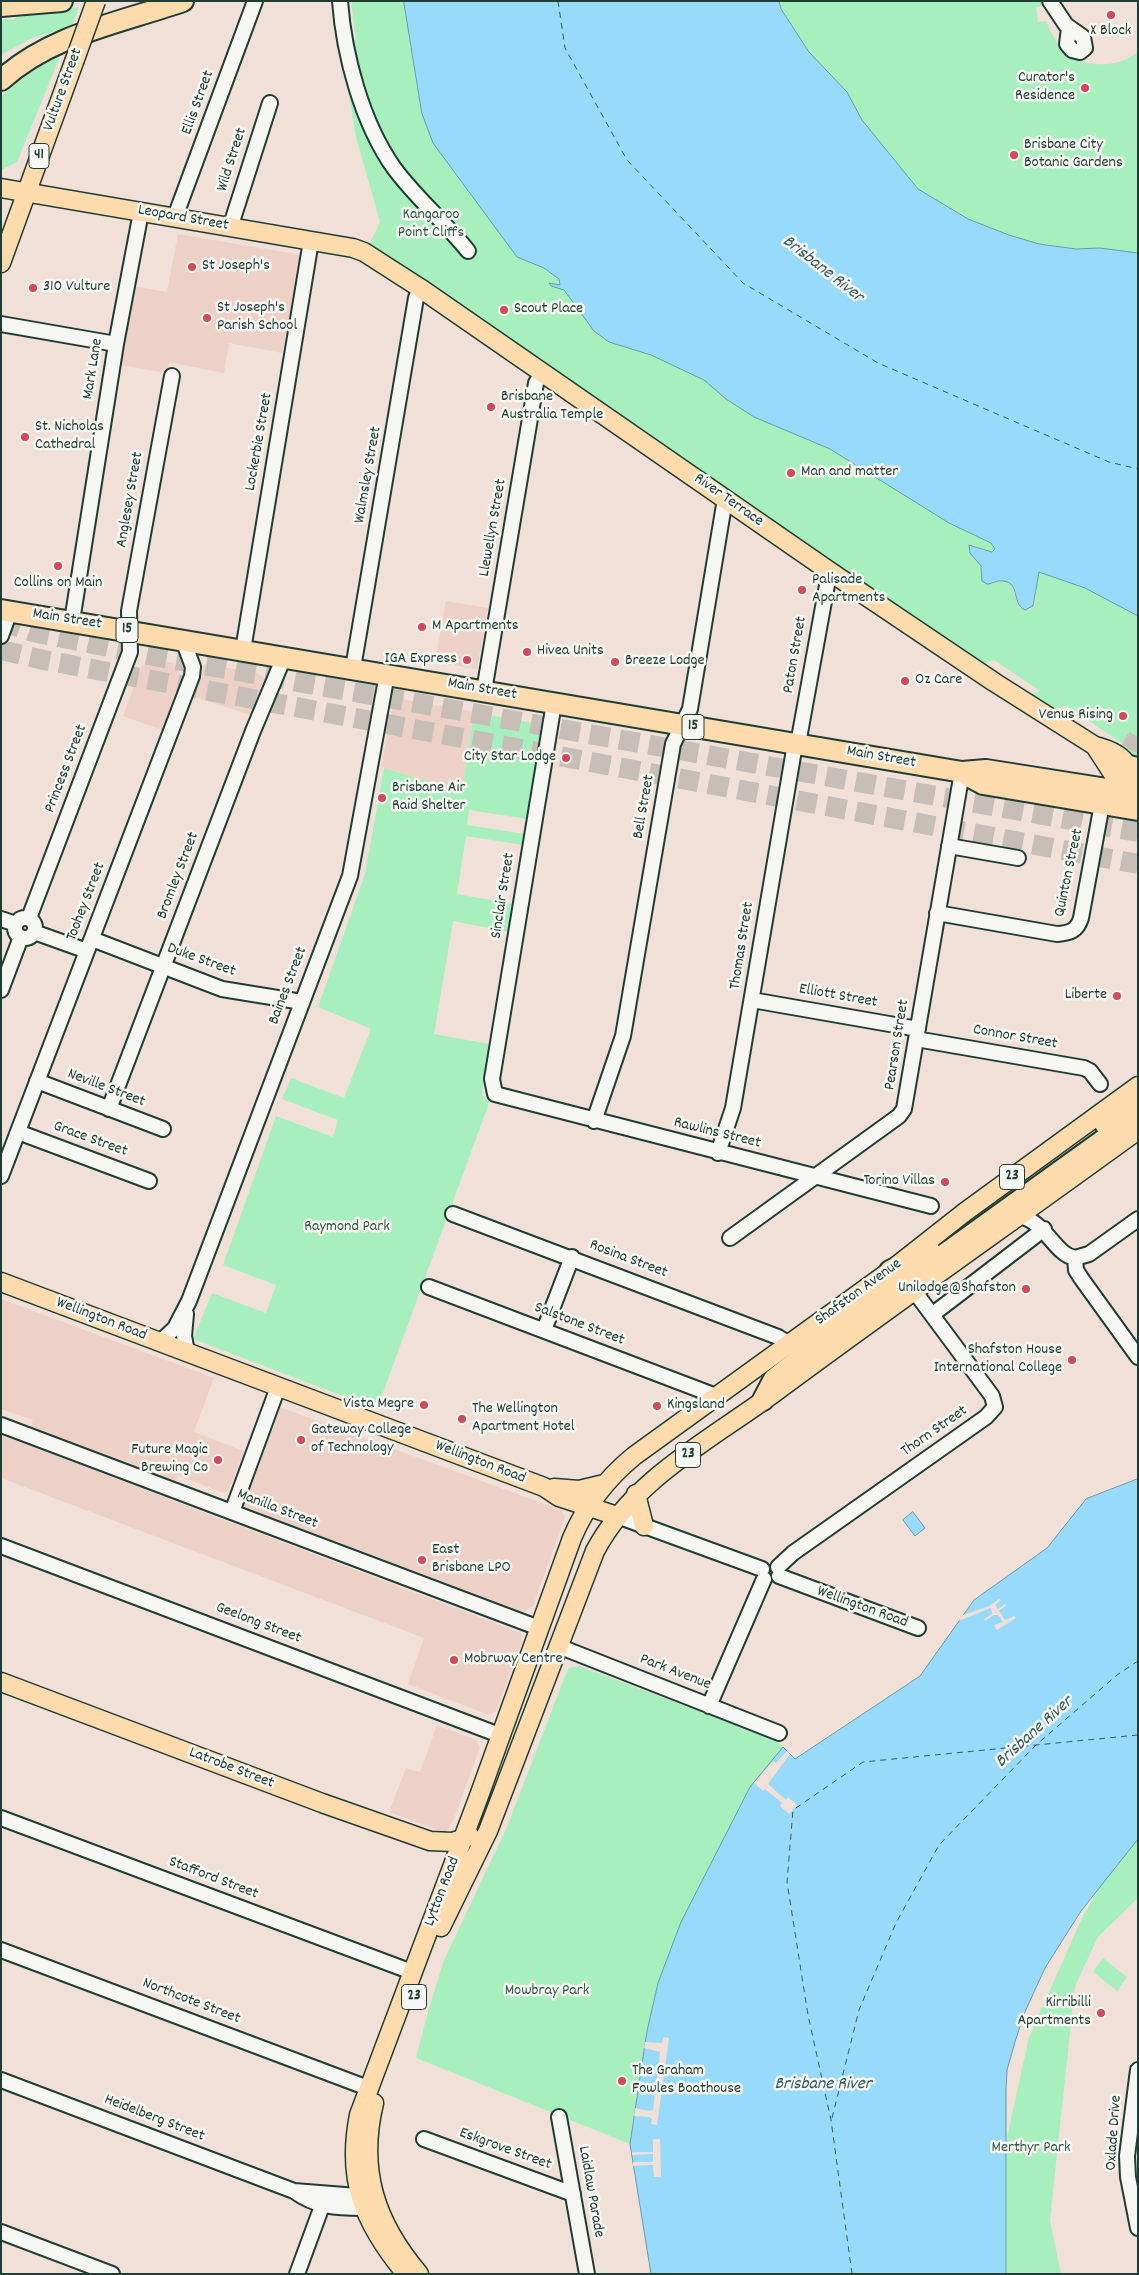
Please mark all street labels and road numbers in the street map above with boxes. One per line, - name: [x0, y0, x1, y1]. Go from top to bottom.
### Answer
- street label: Vulture Street: [40, 46, 88, 134]
- street label: Ellis Street: [179, 68, 219, 138]
- street label: Wild Street: [214, 126, 252, 194]
- road number: 41: [29, 144, 49, 168]
- street label: Leopard Street: [136, 202, 230, 236]
- street label: Mark Lane: [80, 337, 108, 401]
- street label: Lockerbie Street: [242, 392, 278, 492]
- street label: Walmsley Street: [351, 425, 387, 525]
- street label: Anglesey Street: [113, 451, 149, 549]
- street label: River Terrace: [690, 470, 766, 532]
- street label: Llewellyn Street: [476, 478, 512, 578]
- street label: Main Street: [31, 605, 103, 635]
- street label: Paton Street: [780, 615, 812, 695]
- road number: 15: [116, 618, 138, 642]
- street label: Main Street: [446, 674, 518, 706]
- road number: 15: [682, 714, 704, 740]
- street label: Princess Street: [41, 722, 93, 816]
- street label: Main Street: [845, 742, 917, 774]
- street label: Bell Street: [630, 773, 660, 841]
- street label: Quinton Street: [1051, 827, 1089, 919]
- street label: Bromley Street: [154, 830, 204, 922]
- street label: Sinclair Street: [488, 852, 520, 940]
- street label: Toohey Street: [63, 860, 111, 944]
- street label: Thomas Street: [727, 901, 759, 991]
- street label: Duke Street: [164, 940, 238, 982]
- street label: Baines Street: [265, 944, 313, 1028]
- street label: Elliott Street: [797, 981, 879, 1013]
- street label: Pearson Street: [881, 998, 915, 1092]
- street label: Connor Street: [971, 1021, 1059, 1055]
- street label: Neville Street: [64, 1065, 148, 1113]
- street label: Rawlins Street: [671, 1114, 763, 1154]
- street label: Grace Street: [50, 1118, 130, 1162]
- road number: 23: [1000, 1164, 1024, 1190]
- street label: Rosina Street: [586, 1236, 670, 1284]
- street label: Shafston Avenue: [812, 1255, 906, 1331]
- street label: Wellington Road: [53, 1294, 149, 1346]
- street label: Salstone Street: [531, 1299, 627, 1351]
- street label: Thorn Street: [898, 1402, 972, 1462]
- street label: Wellington Road: [432, 1437, 528, 1489]
- road number: 23: [676, 1442, 700, 1468]
- street label: Manilla Street: [234, 1486, 320, 1534]
- street label: Wellington Road: [814, 1583, 910, 1633]
- street label: Geelong Street: [213, 1599, 303, 1649]
- street label: Park Avenue: [637, 1651, 713, 1695]
- street label: Latrobe Street: [186, 1744, 276, 1794]
- street label: Stafford Street: [165, 1853, 261, 1905]
- street label: Lytton Road: [421, 1855, 465, 1929]
- street label: Northcote Street: [139, 1975, 243, 2029]
- road number: 23: [402, 1984, 426, 2010]
- street label: Heidelberg Street: [101, 2091, 207, 2147]
- street label: Oxlade Drive: [1103, 2095, 1127, 2171]
- street label: Eskgrove Street: [456, 2124, 554, 2176]
- street label: Laidlaw Parade: [573, 2145, 607, 2239]

